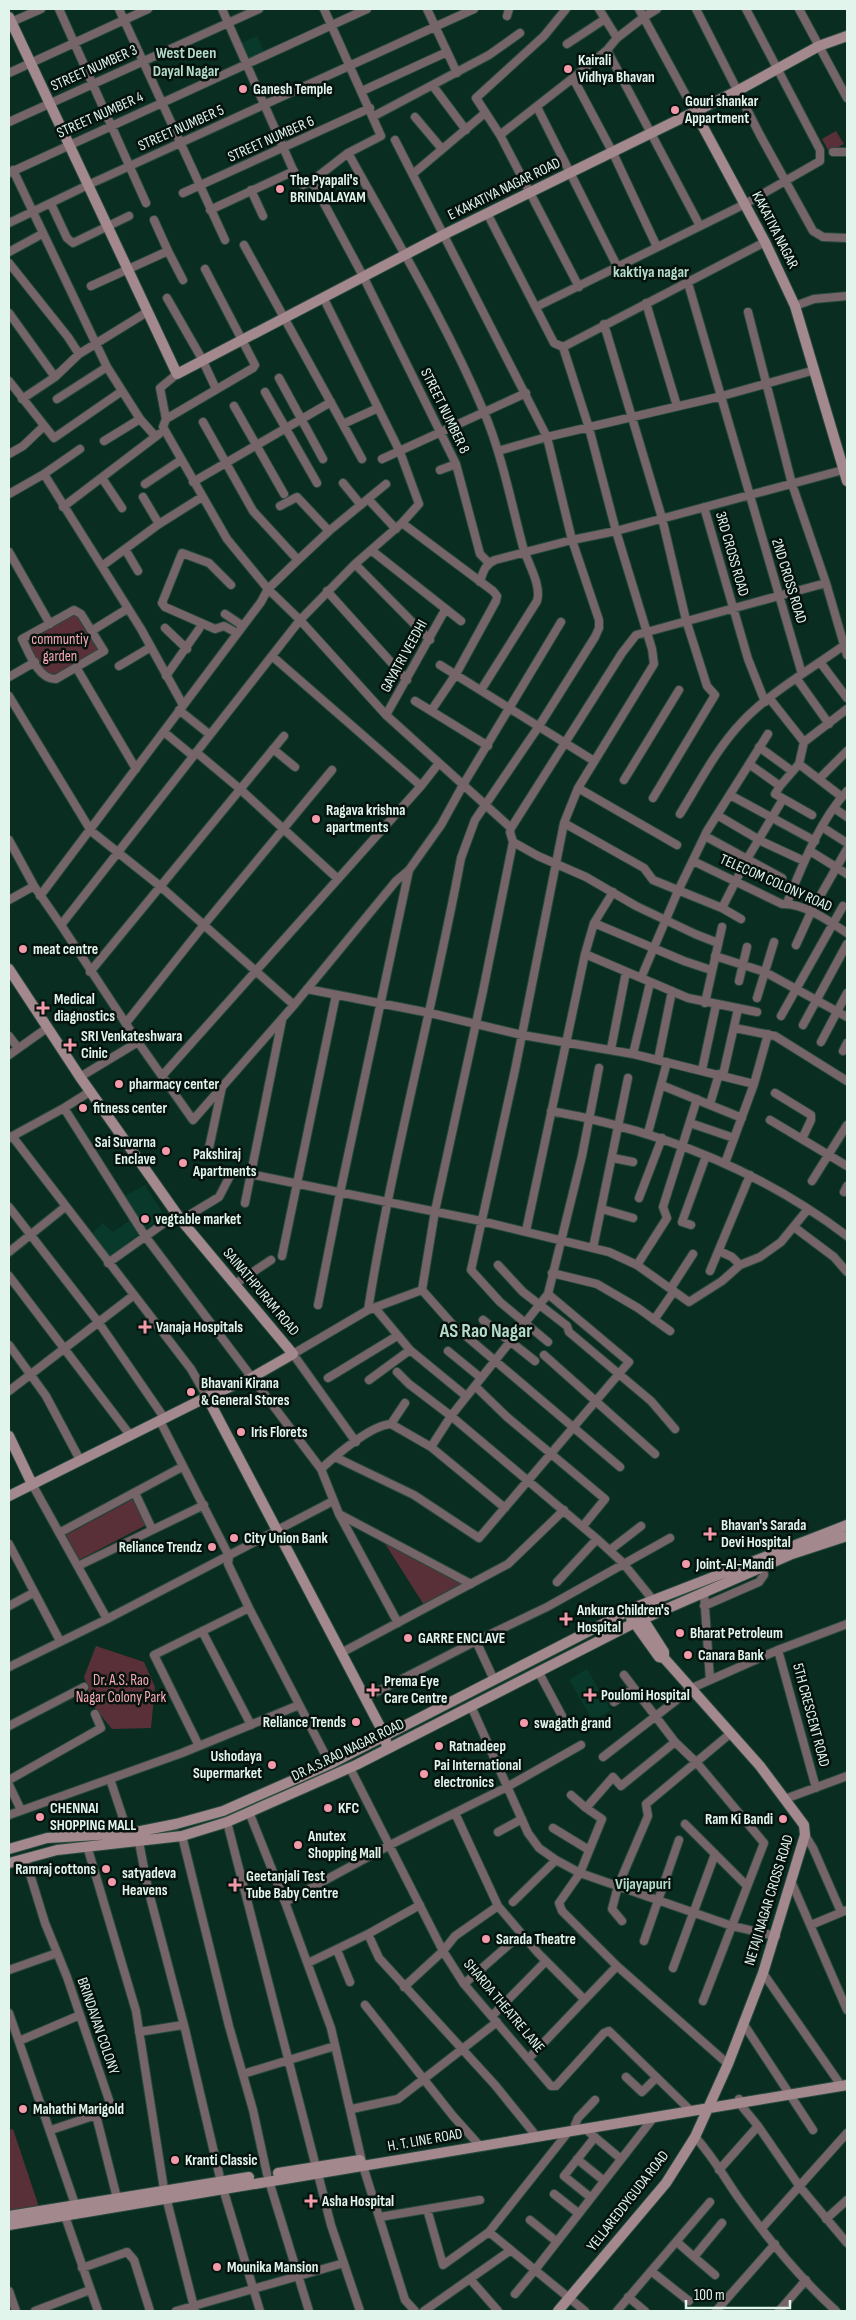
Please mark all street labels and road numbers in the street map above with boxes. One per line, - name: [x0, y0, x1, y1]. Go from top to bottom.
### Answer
- street label: STREET NUMBER 3: [48, 40, 140, 96]
- street label: STREET NUMBER 4: [54, 87, 146, 143]
- street label: STREET NUMBER 5: [135, 101, 227, 155]
- street label: STREET NUMBER 6: [225, 111, 317, 167]
- street label: E KAKATIYA NAGAR ROAD: [445, 153, 563, 225]
- street label: KAKATIYA NAGAR: [747, 188, 803, 272]
- street label: STREET NUMBER 8: [416, 365, 474, 457]
- street label: 3RD CROSS ROAD: [711, 509, 753, 599]
- street label: 2ND CROSS ROAD: [767, 536, 811, 626]
- street label: GAYATRI VEEDHI: [376, 616, 432, 696]
- street label: TELECOM COLONY ROAD: [717, 850, 835, 916]
- street label: SAINATHPURAM ROAD: [219, 1244, 303, 1340]
- street label: 5TH CRESCENT ROAD: [788, 1661, 834, 1769]
- street label: DR A.S.RAO NAGAR ROAD: [288, 1714, 408, 1786]
- street label: NETAJI NAGAR CROSS ROAD: [740, 1832, 798, 1968]
- street label: SHARDA THEATRE LANE: [459, 1955, 549, 2057]
- street label: BRINDAVAN COLONY: [73, 1975, 124, 2078]
- street label: H. T. LINE ROAD: [386, 2124, 464, 2156]
- street label: YELLAREDDYGUDA ROAD: [583, 2147, 673, 2255]

